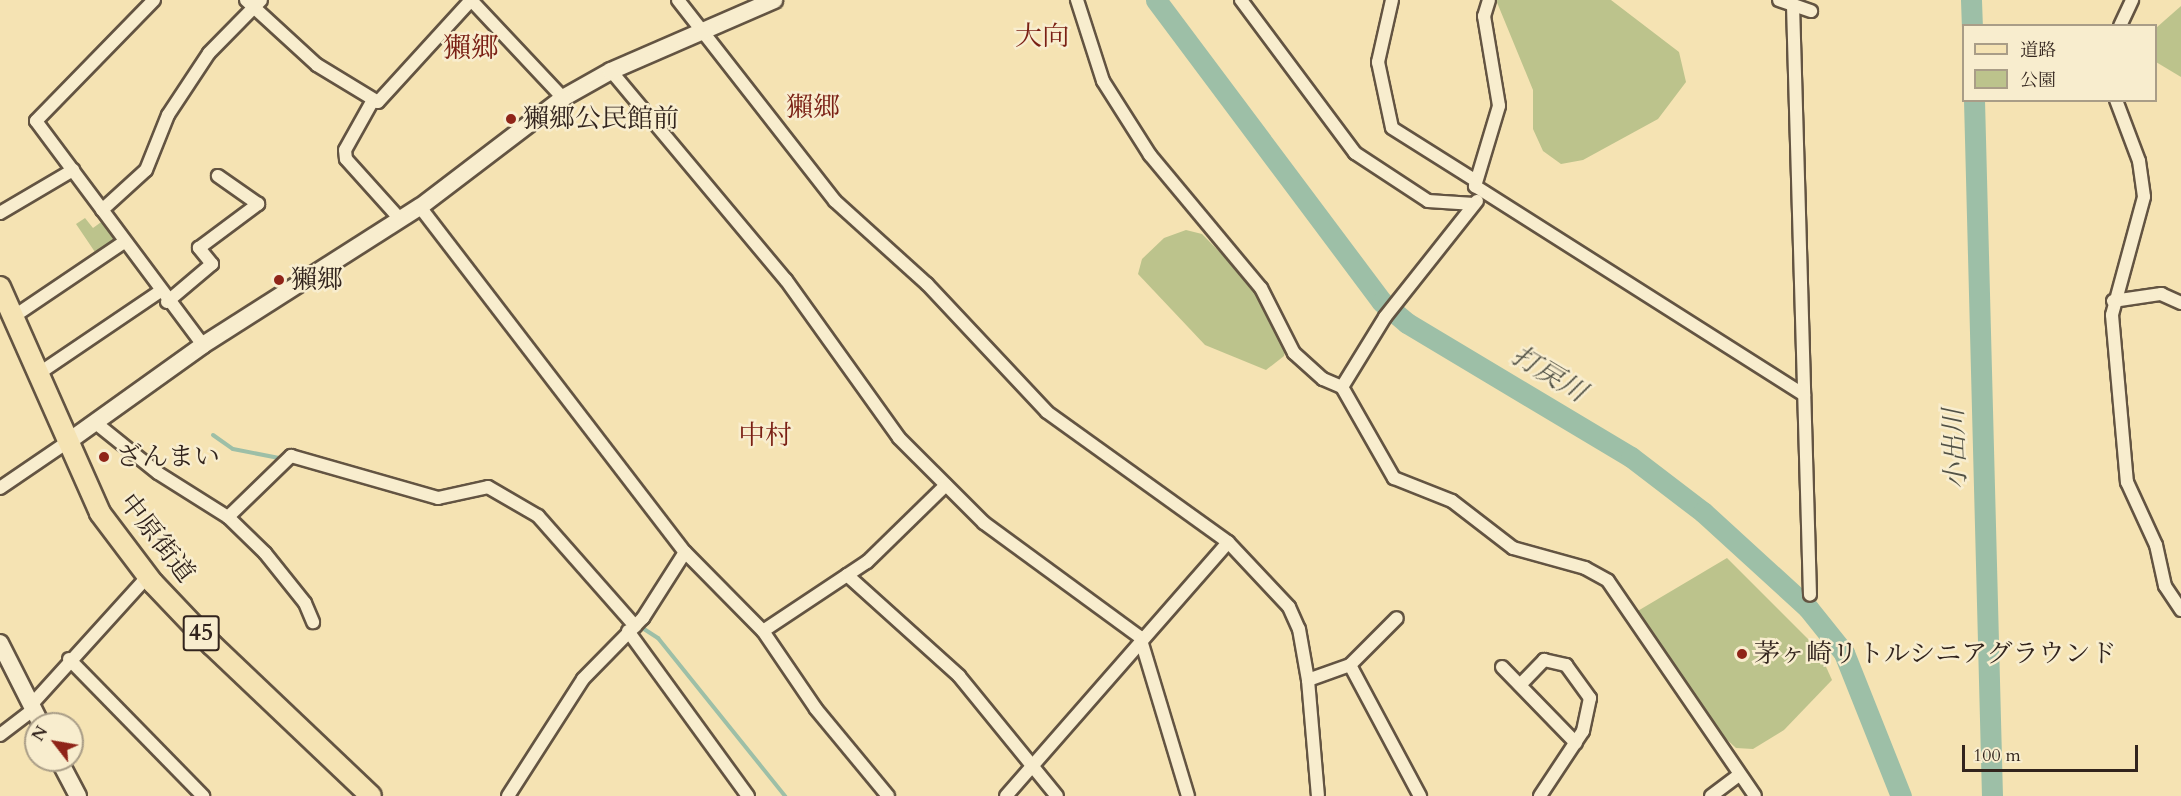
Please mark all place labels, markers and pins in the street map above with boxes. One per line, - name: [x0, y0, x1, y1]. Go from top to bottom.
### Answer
- place label: 獺郷公民館前: [523, 103, 679, 135]
- marker: 獺郷公民館前: [504, 112, 518, 126]
- place label: 獺郷: [291, 264, 343, 296]
- marker: 獺郷: [272, 273, 286, 287]
- place label: ざんまい: [116, 441, 220, 473]
- marker: ざんまい: [97, 450, 111, 464]
- place label: 茅ヶ崎リトルシニアグラウンド: [1754, 638, 2118, 670]
- marker: 茅ヶ崎リトルシニアグラウンド: [1735, 647, 1749, 661]

